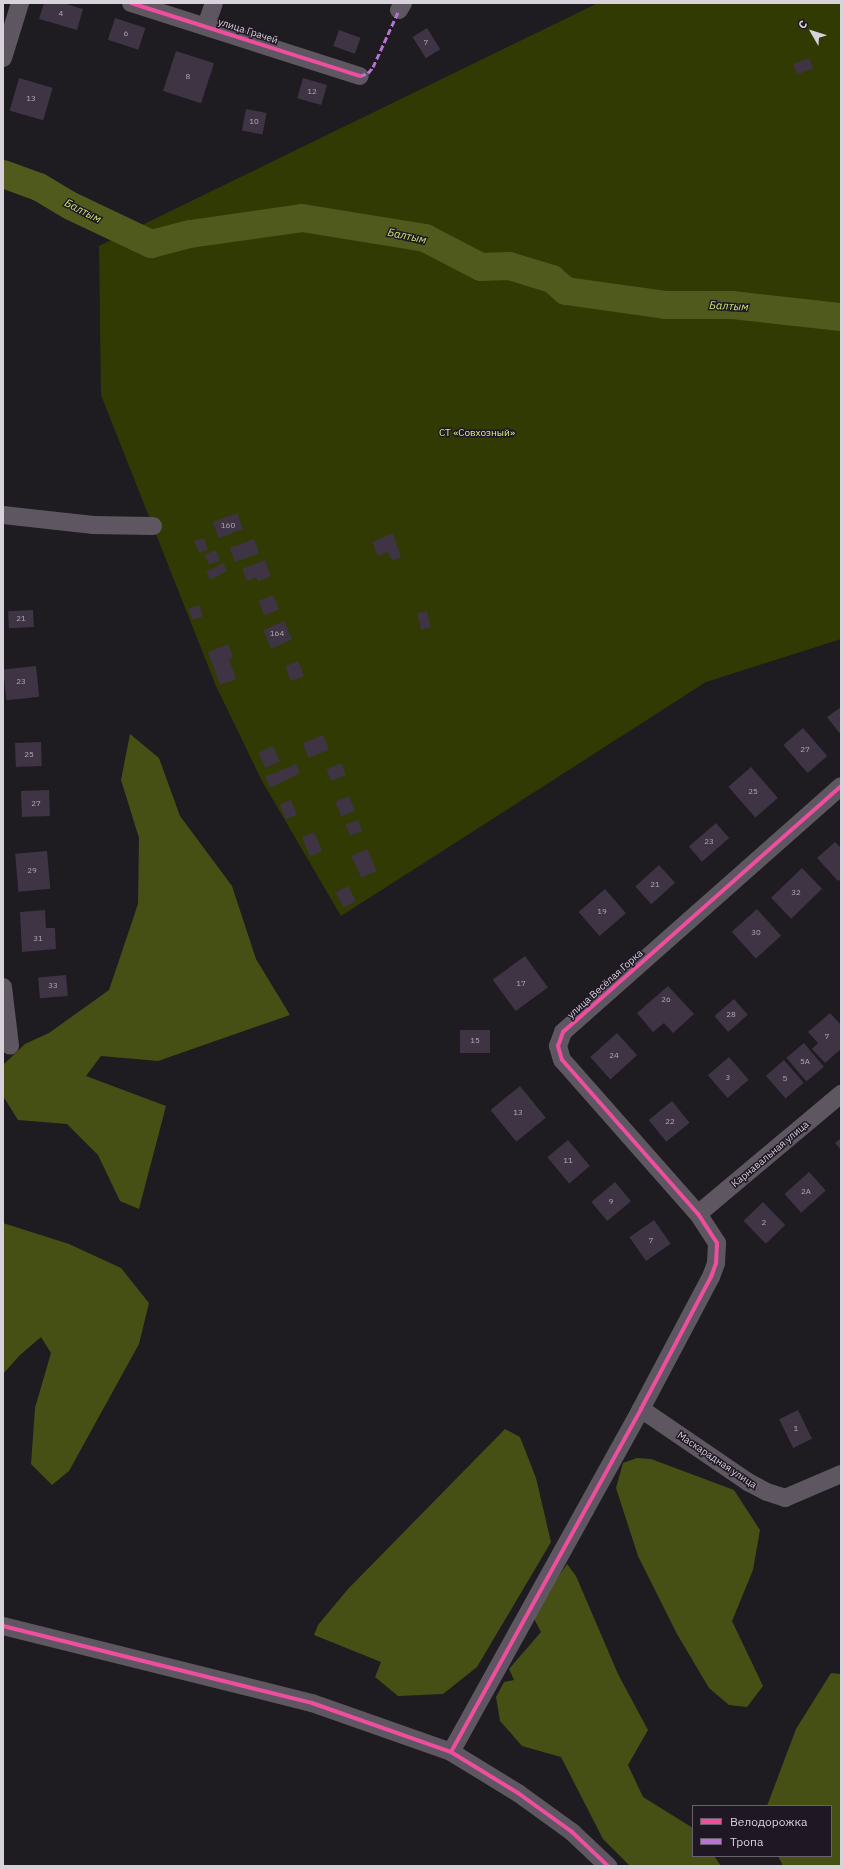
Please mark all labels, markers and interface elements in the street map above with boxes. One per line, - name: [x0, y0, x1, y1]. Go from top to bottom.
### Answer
- house number: 4: [59, 9, 63, 19]
- north arrow: [792, 12, 832, 52]
- street label: улица Грачей: [217, 16, 279, 46]
- text: С: [795, 17, 810, 32]
- house number: 6: [124, 29, 128, 39]
- house number: 7: [424, 38, 428, 48]
- house number: 8: [186, 72, 190, 82]
- house number: 12: [307, 87, 317, 97]
- house number: 13: [26, 94, 36, 104]
- house number: 10: [249, 117, 259, 127]
- water label: Балтым: [62, 196, 104, 226]
- water label: Балтым: [386, 225, 428, 247]
- water label: Балтым: [709, 298, 749, 314]
- park label: СТ «Совхозный»: [439, 427, 515, 439]
- house number: 160: [221, 521, 235, 531]
- house number: 21: [16, 614, 26, 624]
- house number: 164: [270, 629, 284, 639]
- house number: 23: [16, 677, 26, 687]
- house number: 27: [800, 745, 810, 755]
- house number: 25: [24, 750, 34, 760]
- house number: 25: [748, 787, 758, 797]
- house number: 27: [31, 799, 41, 809]
- house number: 23: [704, 837, 714, 847]
- house number: 29: [27, 866, 37, 876]
- house number: 21: [650, 880, 660, 890]
- house number: 32: [791, 888, 801, 898]
- house number: 19: [597, 907, 607, 917]
- house number: 30: [751, 928, 761, 938]
- house number: 31: [33, 934, 43, 944]
- street label: улица Весёлая Горка: [565, 947, 645, 1021]
- house number: 17: [516, 979, 526, 989]
- house number: 33: [48, 981, 58, 991]
- house number: 26: [661, 995, 671, 1005]
- house number: 28: [726, 1010, 736, 1020]
- house number: 7: [825, 1032, 829, 1042]
- house number: 15: [470, 1036, 480, 1046]
- house number: 24: [609, 1051, 619, 1061]
- house number: 5А: [800, 1057, 810, 1067]
- house number: 3: [726, 1073, 730, 1083]
- house number: 5: [783, 1074, 787, 1084]
- house number: 13: [513, 1108, 523, 1118]
- house number: 22: [665, 1117, 675, 1127]
- street label: Карнавальная улица: [729, 1118, 811, 1190]
- house number: 11: [563, 1156, 573, 1166]
- house number: 2А: [801, 1187, 811, 1197]
- house number: 9: [609, 1197, 613, 1207]
- house number: 2: [762, 1218, 766, 1228]
- house number: 7: [649, 1236, 653, 1246]
- house number: 1: [794, 1424, 798, 1434]
- street label: Маскарадная улица: [675, 1429, 759, 1491]
- legend: [692, 1805, 832, 1857]
- text: Велодорожка: [730, 1814, 807, 1829]
- text: Тропа: [730, 1834, 763, 1849]

